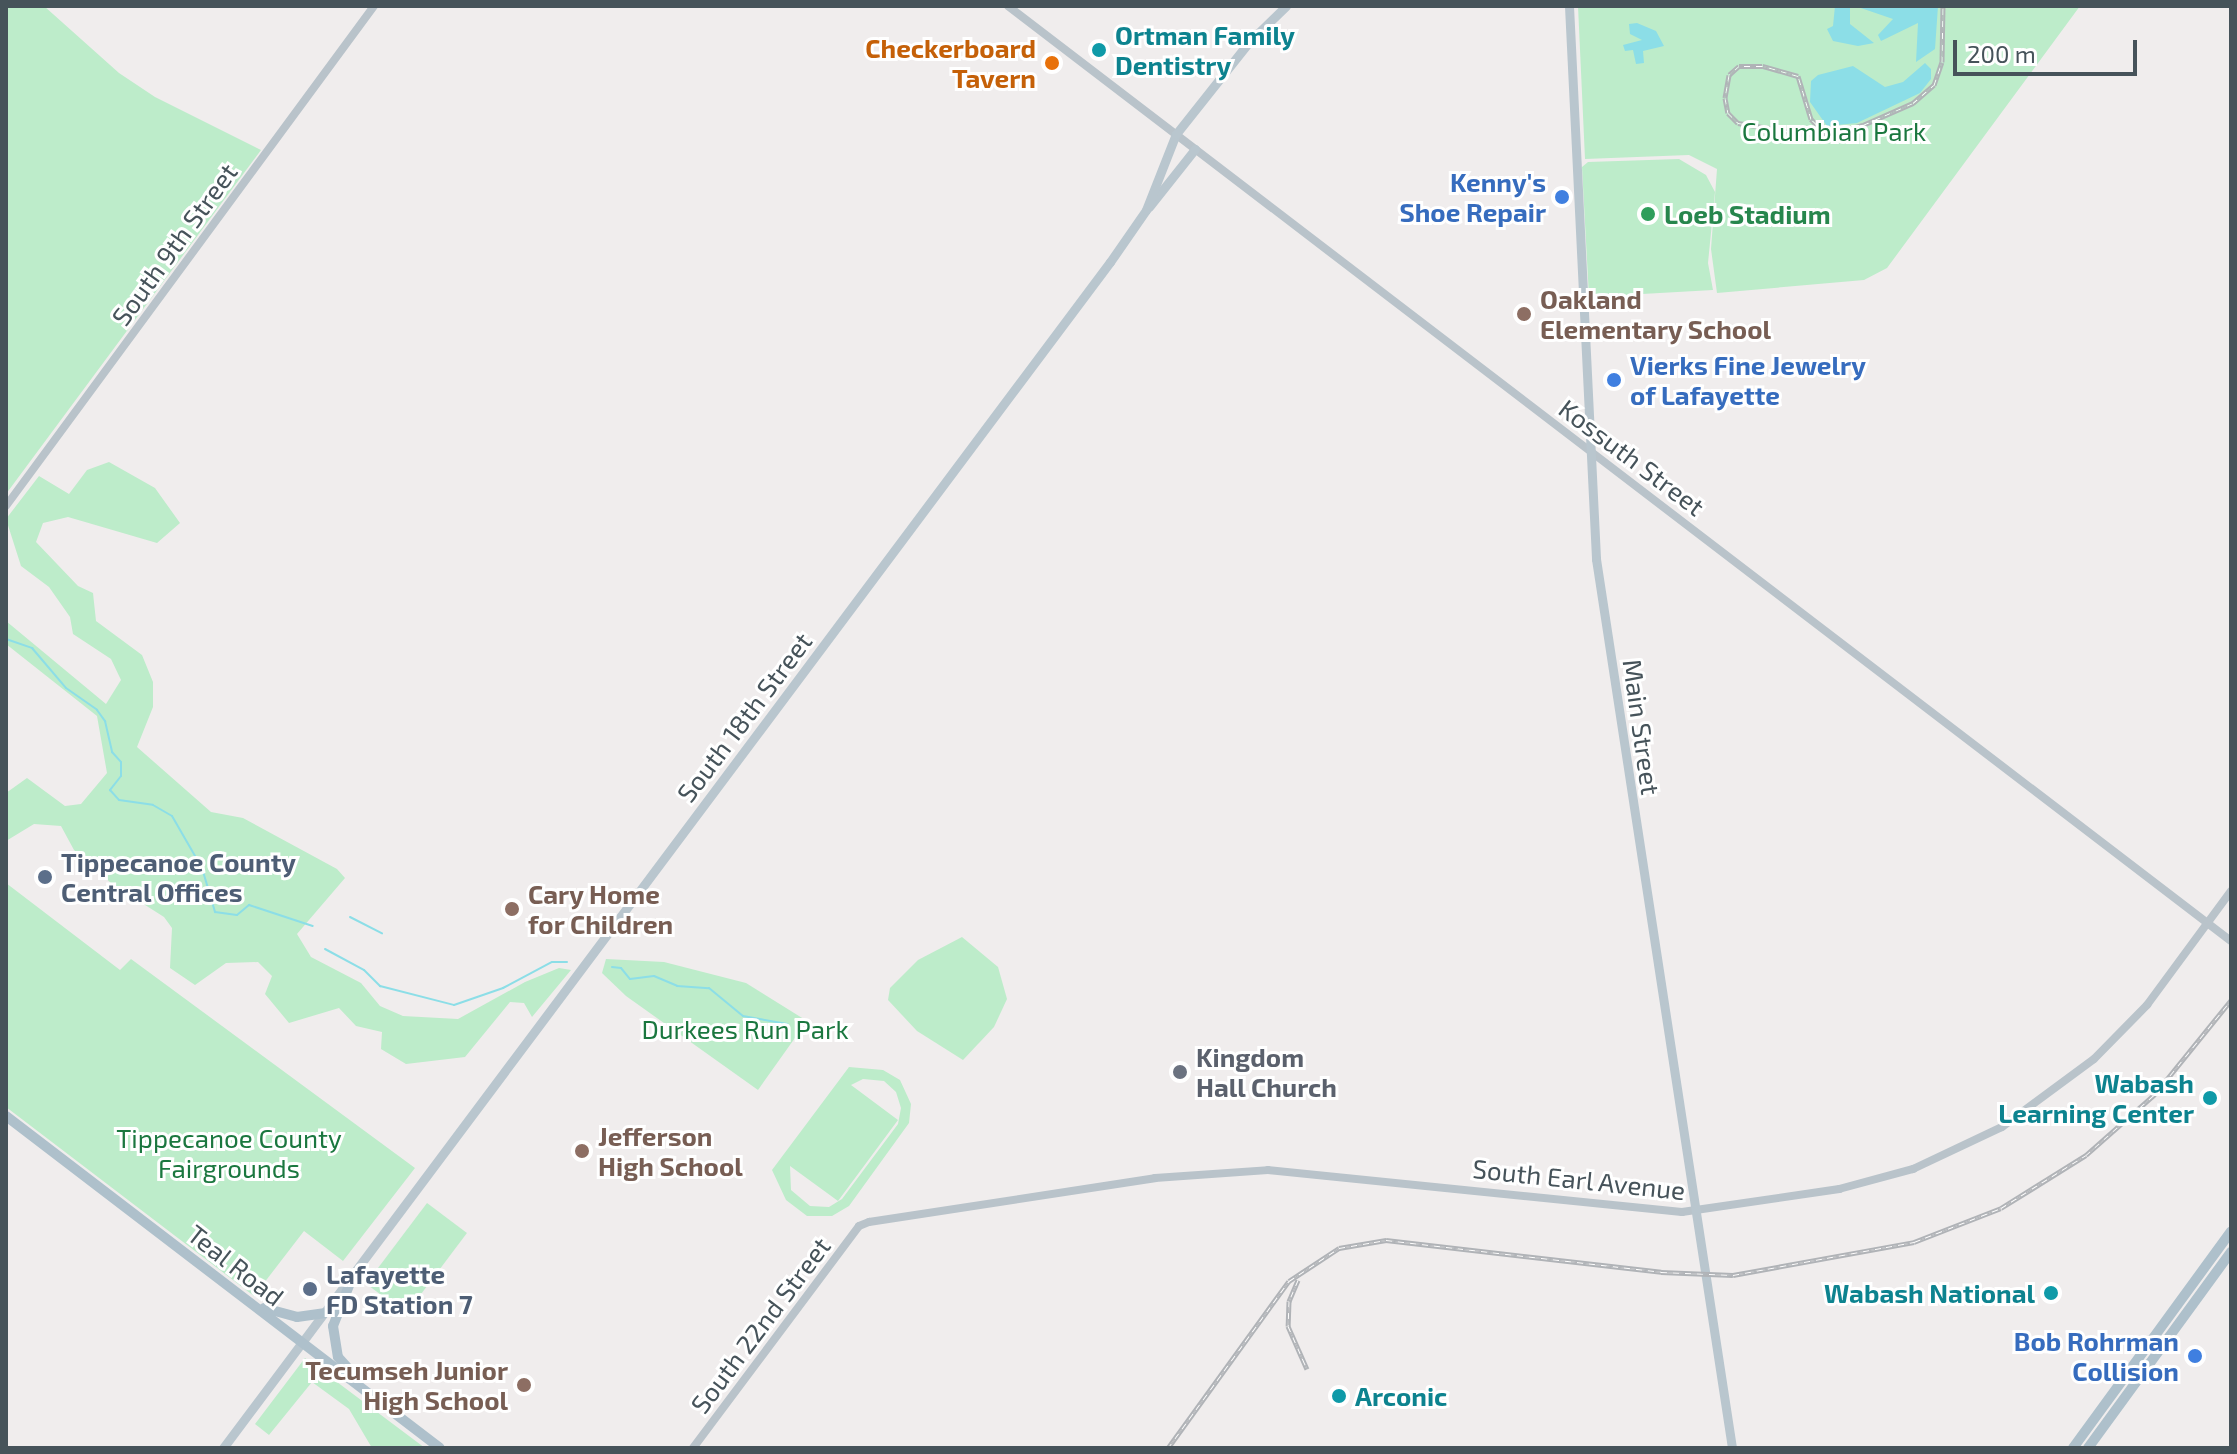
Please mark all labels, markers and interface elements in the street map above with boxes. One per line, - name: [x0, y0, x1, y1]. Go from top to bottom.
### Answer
- place label: Ortman Family Dentistry: [1115, 19, 1295, 80]
- scale bar: [1957, 24, 2141, 74]
- place label: Checkerboard Tavern: [865, 32, 1036, 94]
- text: 200 m: [1967, 39, 2036, 68]
- marker: Ortman Family Dentistry: [1090, 41, 1108, 59]
- marker: Checkerboard Tavern: [1043, 54, 1061, 72]
- park label: Columbian Park: [1742, 115, 1926, 147]
- street label: South 9th Street: [105, 157, 243, 331]
- place label: Kenny's Shoe Repair: [1399, 166, 1546, 228]
- marker: Kenny's Shoe Repair: [1553, 188, 1571, 206]
- place label: Loeb Stadium: [1664, 198, 1831, 230]
- marker: Loeb Stadium: [1639, 205, 1657, 223]
- place label: Oakland Elementary School: [1540, 283, 1772, 344]
- marker: Oakland Elementary School: [1515, 305, 1533, 323]
- place label: Vierks Fine Jewelry of Lafayette: [1630, 349, 1866, 410]
- marker: Vierks Fine Jewelry of Lafayette: [1605, 371, 1623, 389]
- street label: Kossuth Street: [1553, 392, 1711, 522]
- street label: South 18th Street: [670, 626, 818, 808]
- street label: Main Street: [1617, 657, 1667, 797]
- place label: Tippecanoe County Central Offices: [61, 846, 296, 908]
- marker: Tippecanoe County Central Offices: [36, 868, 54, 886]
- place label: Cary Home for Children: [528, 878, 674, 940]
- marker: Cary Home for Children: [503, 900, 521, 918]
- park label: Durkees Run Park: [641, 1013, 849, 1045]
- place label: Kingdom Hall Church: [1196, 1041, 1338, 1102]
- marker: Kingdom Hall Church: [1171, 1063, 1189, 1081]
- place label: Wabash Learning Center: [1998, 1067, 2194, 1128]
- marker: Wabash Learning Center: [2201, 1089, 2219, 1107]
- place label: Jefferson High School: [598, 1120, 743, 1182]
- park label: Tippecanoe County Fairgrounds: [116, 1122, 342, 1184]
- marker: Jefferson High School: [573, 1142, 591, 1160]
- street label: South Earl Avenue: [1471, 1152, 1687, 1206]
- street label: Teal Road: [182, 1218, 290, 1312]
- street label: South 22nd Street: [684, 1231, 836, 1419]
- place label: Lafayette FD Station 7: [326, 1258, 473, 1320]
- place label: Wabash National: [1824, 1277, 2035, 1309]
- marker: Lafayette FD Station 7: [301, 1280, 319, 1298]
- marker: Wabash National: [2042, 1284, 2060, 1302]
- place label: Bob Rohrman Collision: [2014, 1325, 2179, 1386]
- marker: Bob Rohrman Collision: [2186, 1347, 2204, 1365]
- place label: Tecumseh Junior High School: [305, 1354, 508, 1416]
- marker: Tecumseh Junior High School: [515, 1376, 533, 1394]
- place label: Arconic: [1355, 1380, 1447, 1412]
- marker: Arconic: [1330, 1387, 1348, 1405]

